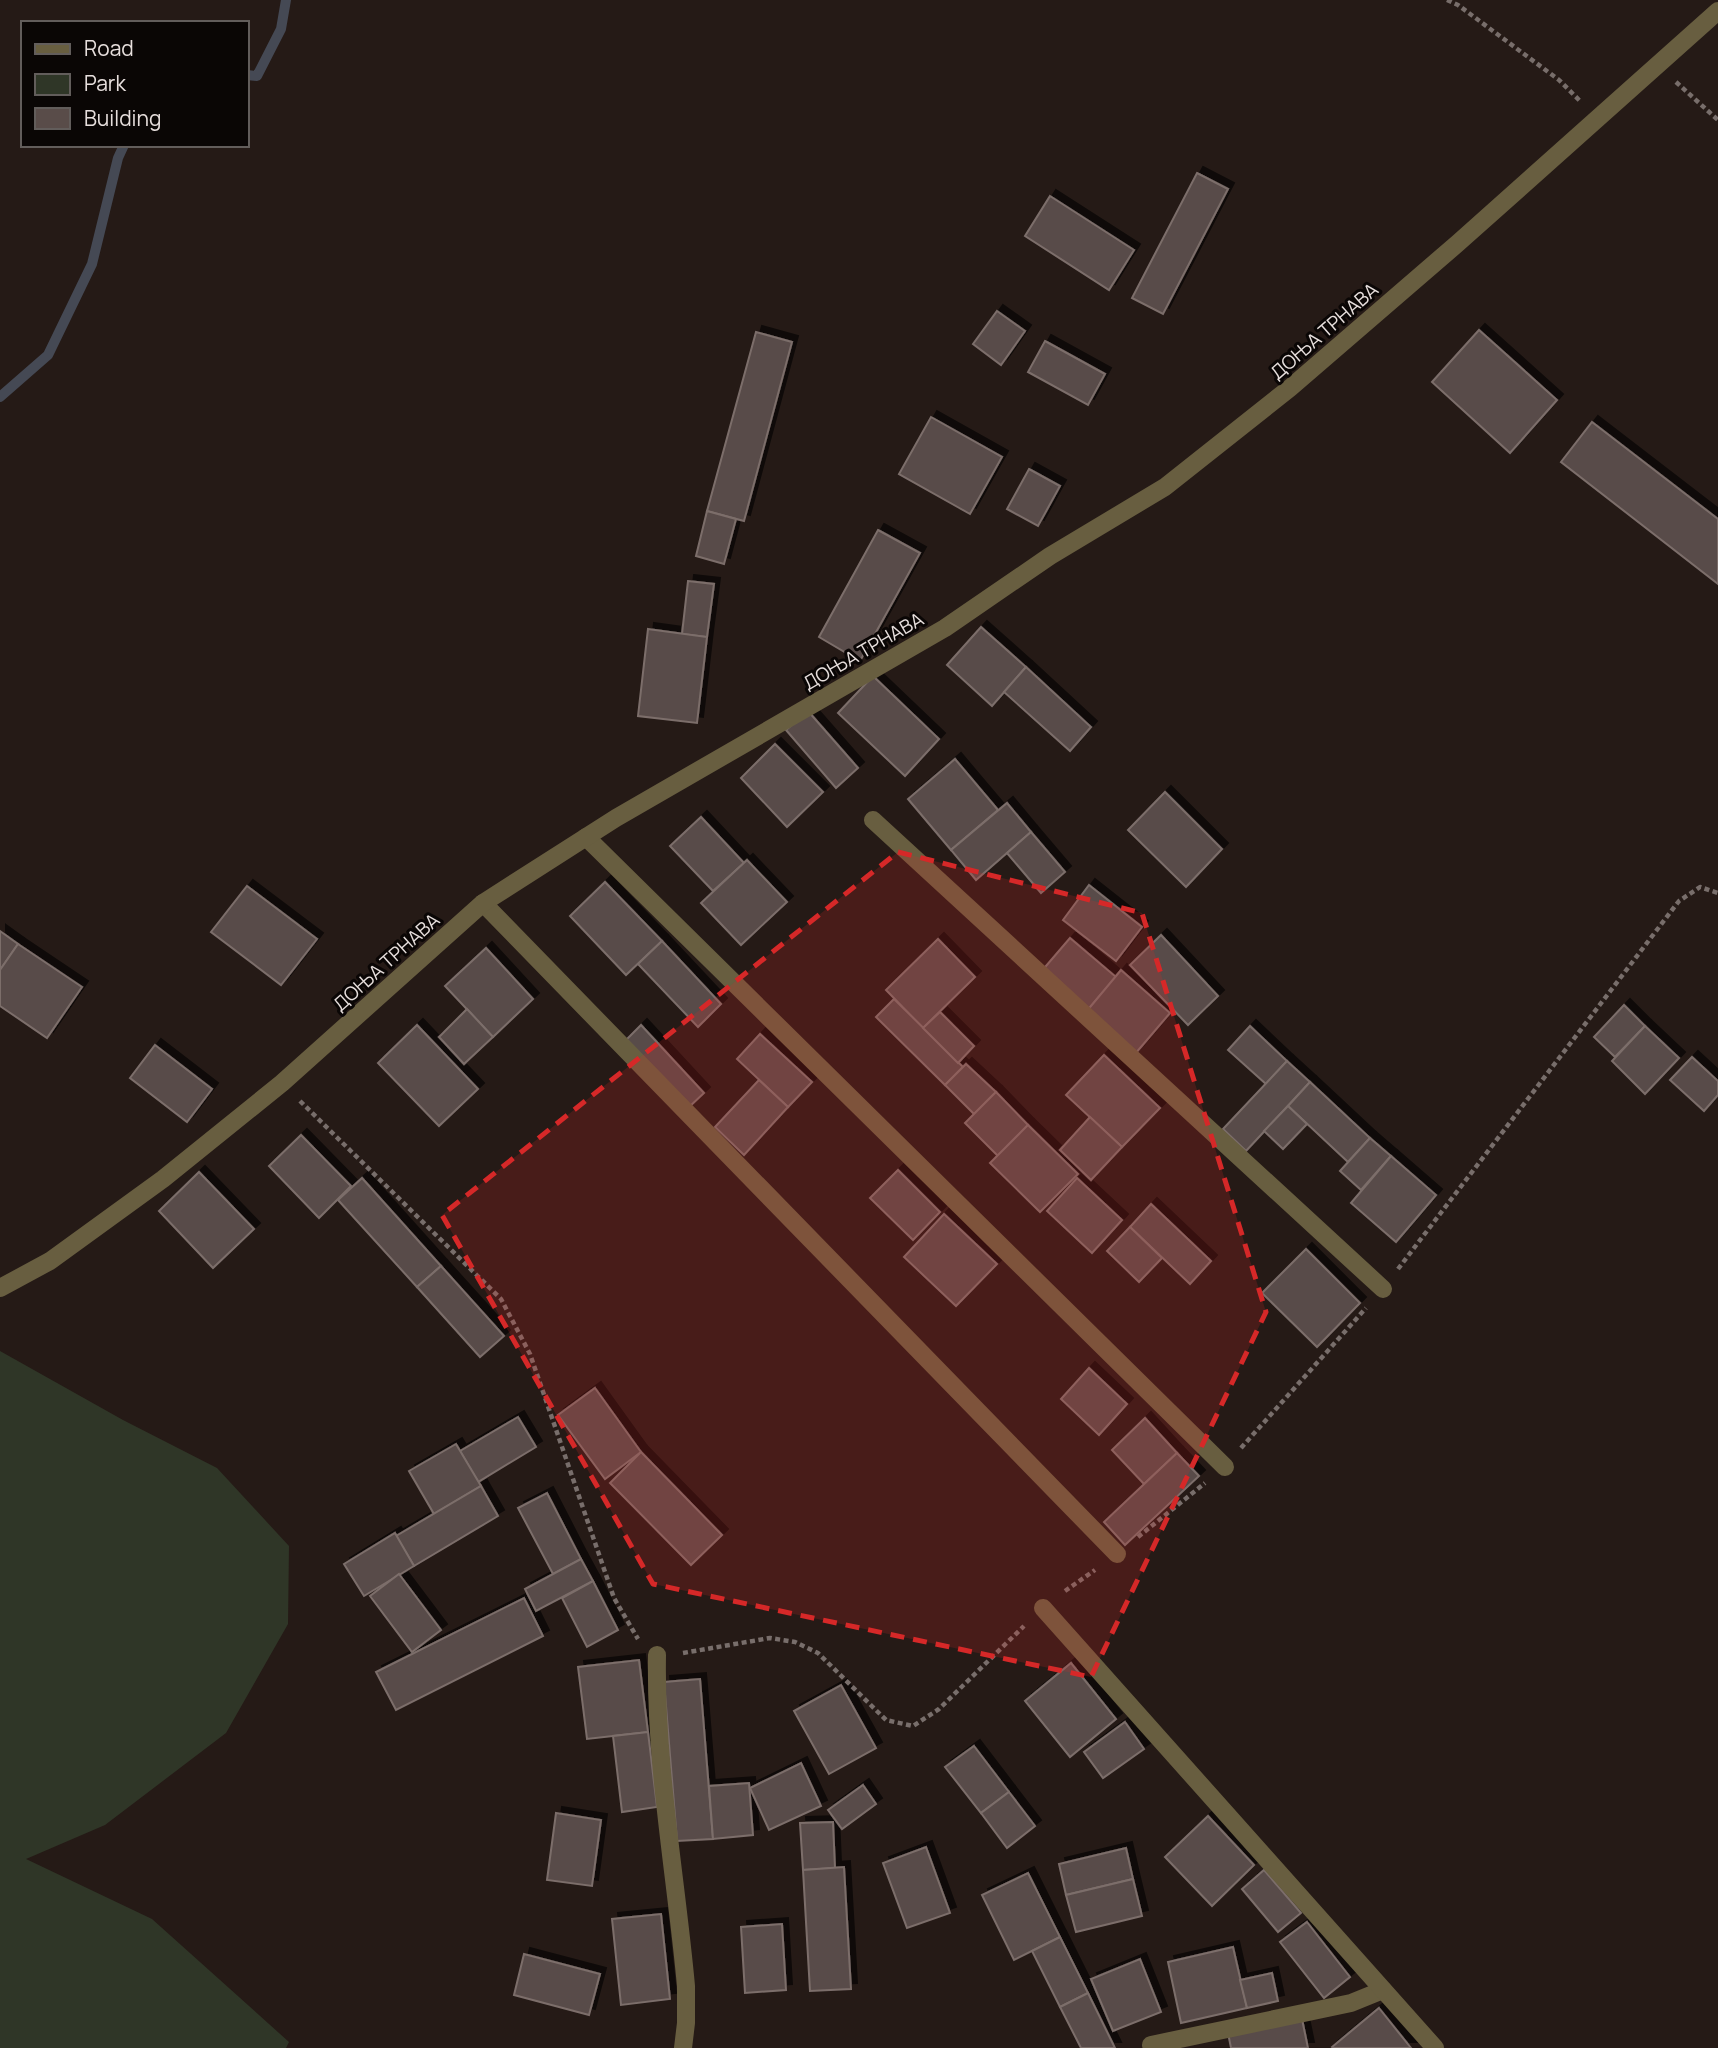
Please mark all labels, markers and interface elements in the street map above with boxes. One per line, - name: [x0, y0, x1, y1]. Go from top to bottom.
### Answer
- legend: [21, 21, 248, 147]
- text: Road: [84, 34, 134, 62]
- text: Park: [84, 69, 126, 97]
- text: Building: [84, 104, 161, 132]
- street label: ДОЊА ТРНАВА: [1264, 277, 1384, 385]
- street label: ДОЊА ТРНАВА: [798, 606, 928, 696]
- street label: ДОЊА ТРНАВА: [327, 907, 445, 1017]

